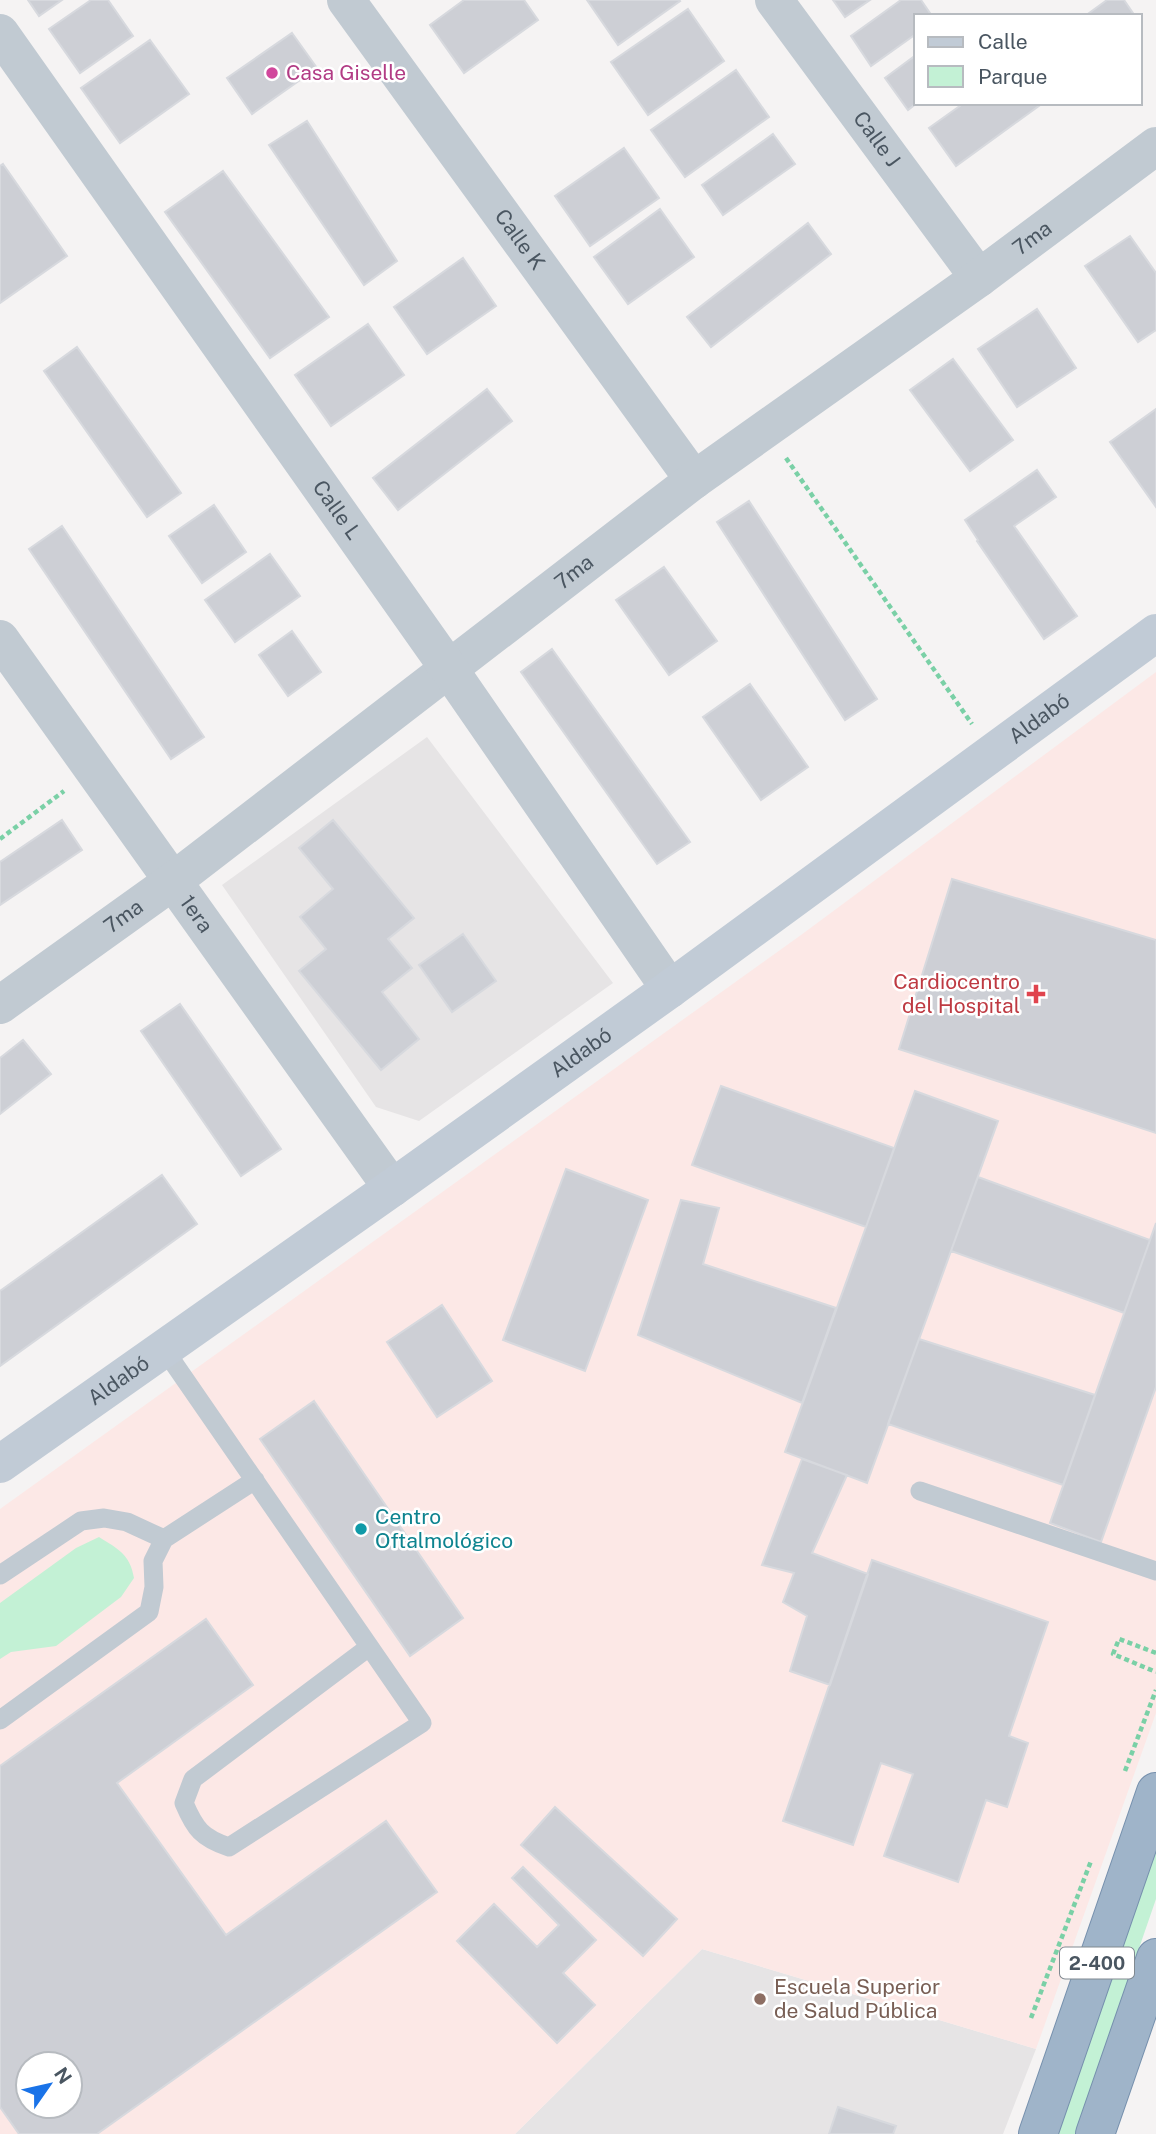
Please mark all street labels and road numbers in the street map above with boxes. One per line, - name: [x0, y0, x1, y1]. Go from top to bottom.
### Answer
- street label: Calle J: [848, 106, 906, 172]
- street label: Calle K: [490, 204, 551, 275]
- street label: 7ma: [1008, 215, 1056, 261]
- street label: Calle L: [308, 475, 367, 544]
- street label: 7ma: [549, 549, 598, 595]
- street label: Aldabó: [1004, 688, 1074, 749]
- street label: 1era: [175, 890, 219, 937]
- street label: 7ma: [99, 894, 148, 938]
- street label: Aldabó: [545, 1022, 616, 1083]
- street label: Aldabó: [83, 1350, 154, 1410]
- road number: 2-400: [1060, 1948, 1134, 1979]

